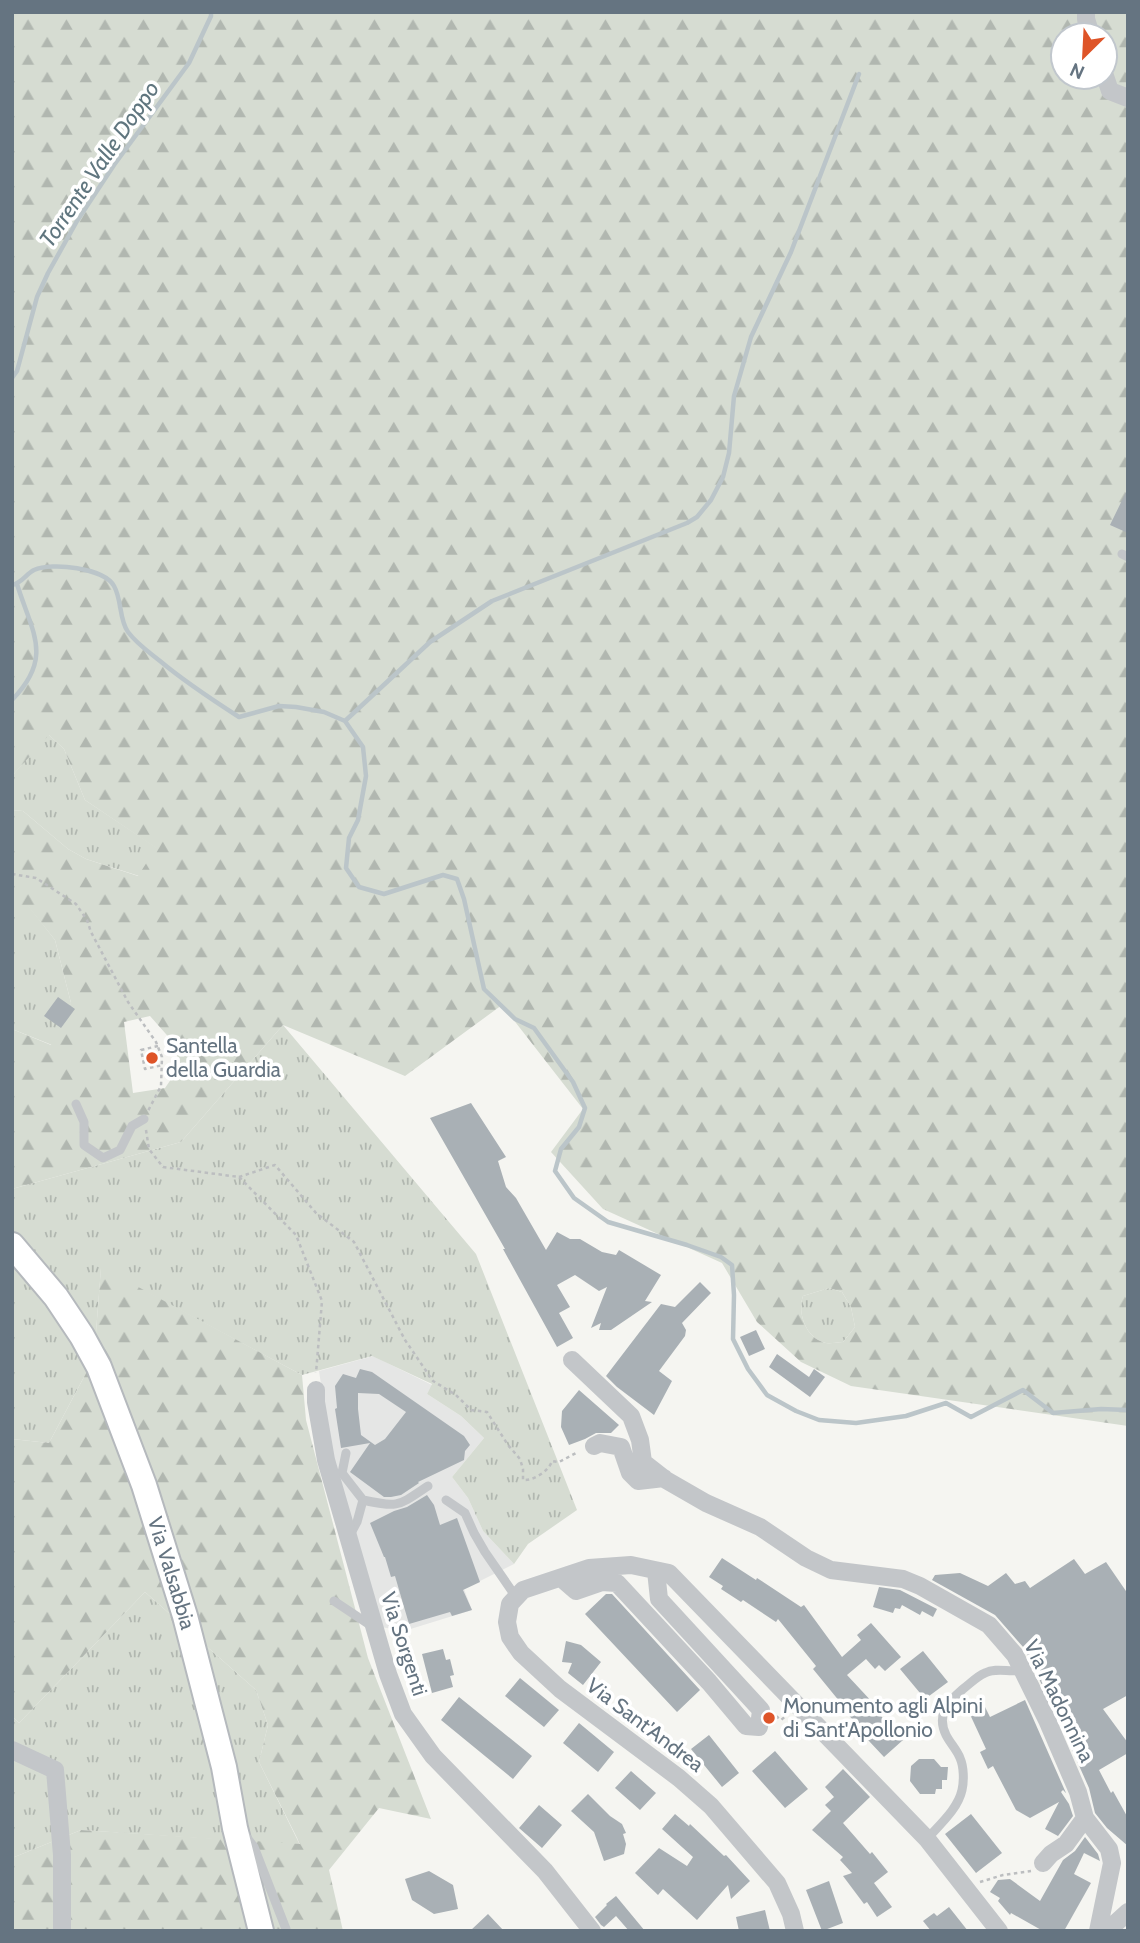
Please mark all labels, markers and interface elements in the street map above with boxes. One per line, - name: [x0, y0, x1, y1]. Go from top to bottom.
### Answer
- north arrow: [1049, 21, 1119, 91]
- text: N: [1066, 58, 1088, 84]
- water label: Torrente Valle Doppo: [33, 76, 165, 252]
- place label: Santella della Guardia: [166, 1033, 281, 1082]
- marker: Santella della Guardia: [144, 1050, 160, 1066]
- street label: Via Valsabbia: [143, 1514, 201, 1632]
- street label: Via Sorgenti: [376, 1589, 433, 1699]
- street label: Via Madonnina: [1019, 1636, 1100, 1766]
- street label: Via Sant'Andrea: [582, 1672, 709, 1777]
- place label: Monumento agli Alpini di Sant'Apollonio: [783, 1693, 983, 1742]
- marker: Monumento agli Alpini di Sant'Apollonio: [761, 1710, 777, 1726]

